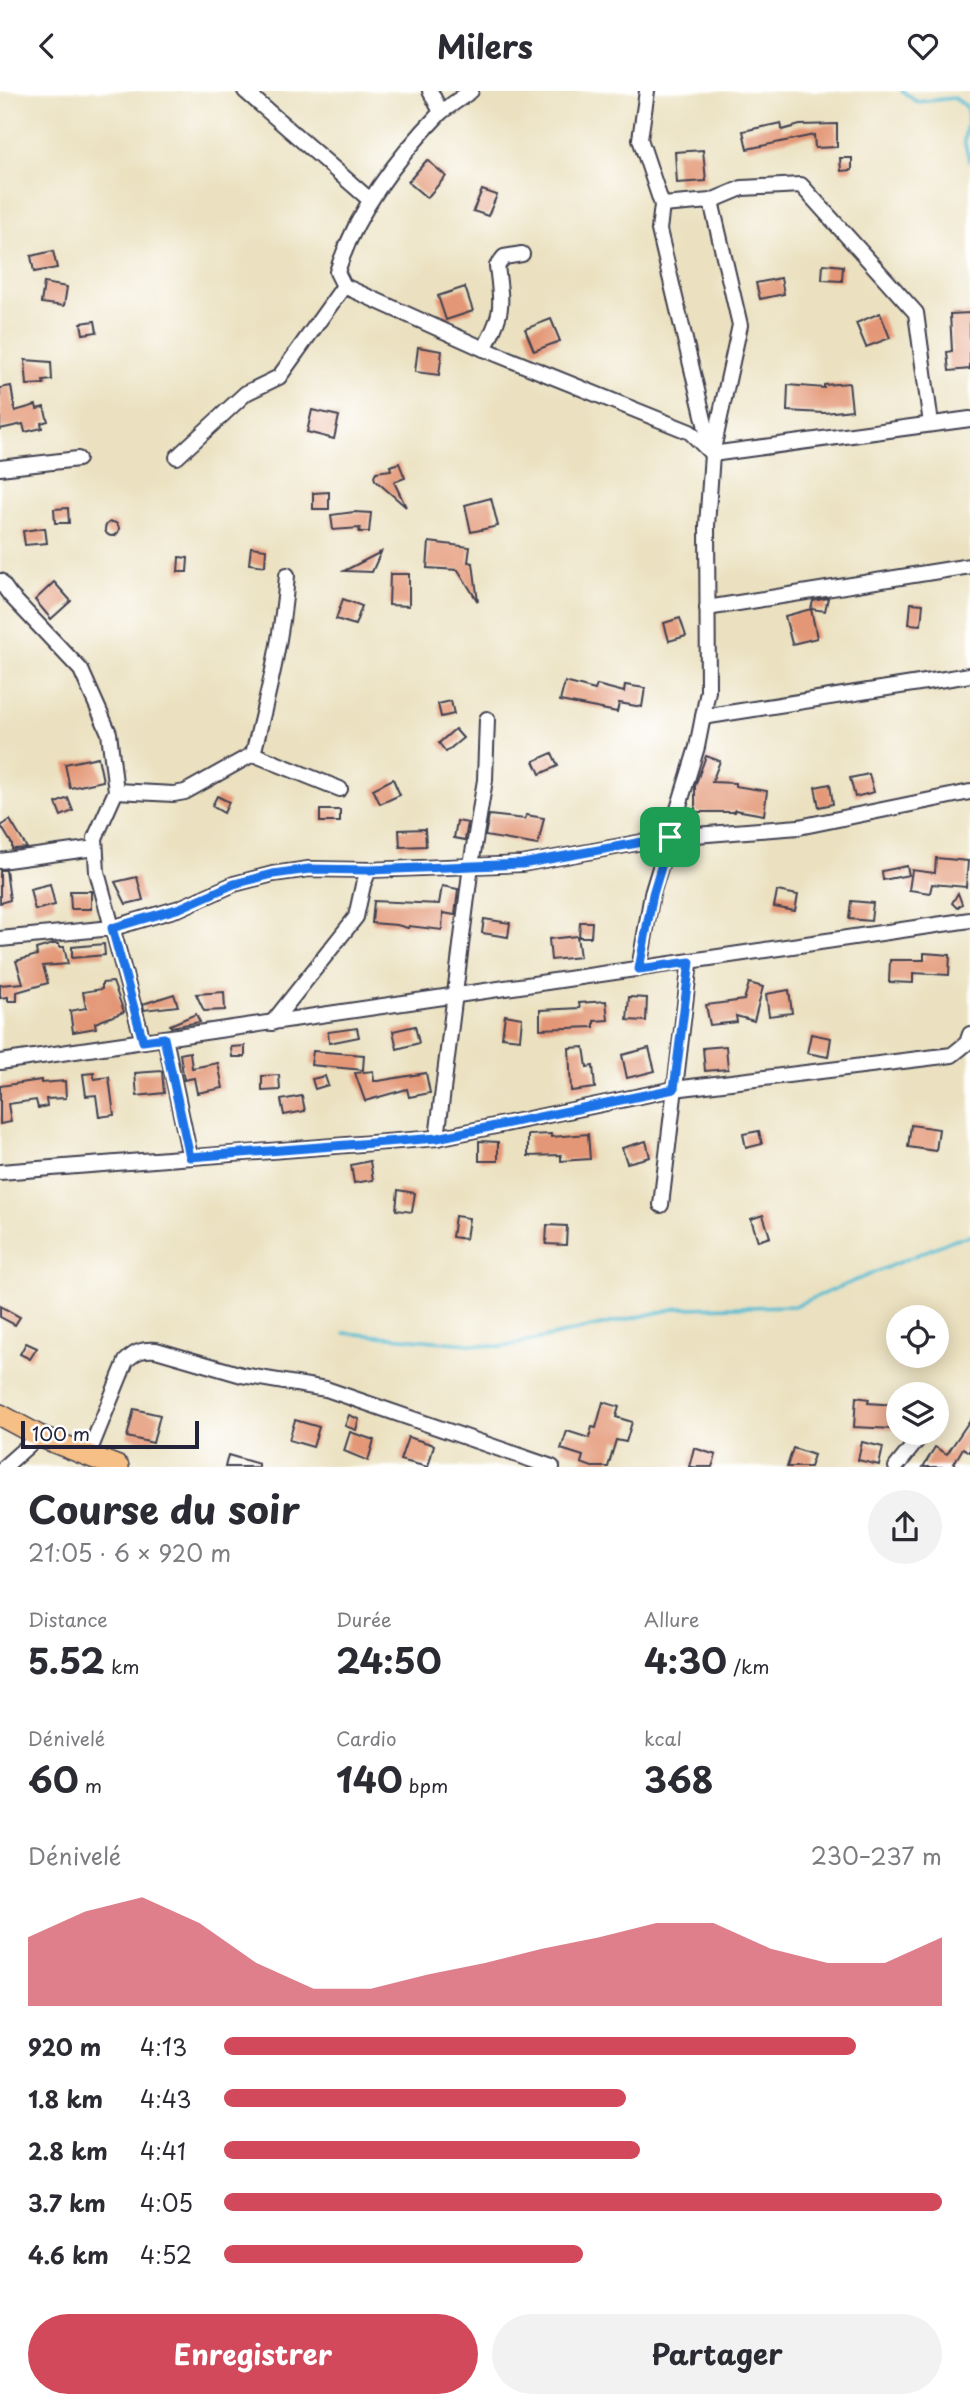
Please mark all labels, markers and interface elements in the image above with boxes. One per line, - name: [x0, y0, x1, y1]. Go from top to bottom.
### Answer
- text: Milers: [437, 22, 533, 70]
- icon: back: [28, 27, 66, 65]
- icon: heart: [904, 27, 942, 65]
- pin: [640, 807, 700, 867]
- icon: arrive: [651, 818, 689, 856]
- map controls: [886, 1305, 949, 1445]
- button: locate: [886, 1305, 949, 1368]
- button: layers: [886, 1382, 949, 1445]
- scale bar: [21, 1417, 200, 1449]
- text: 100 m: [32, 1419, 90, 1447]
- text: Course du soir: [28, 1480, 300, 1537]
- button: share: [868, 1490, 942, 1564]
- text: 21:05 · 6 × 920 m: [28, 1535, 231, 1570]
- text: Distance: [28, 1605, 108, 1633]
- text: Durée: [336, 1605, 392, 1633]
- text: Allure: [644, 1605, 699, 1633]
- text: 5.52: [28, 1633, 105, 1686]
- text: 24:50: [336, 1633, 442, 1686]
- text: 4:30: [644, 1633, 727, 1686]
- text: km: [105, 1652, 139, 1680]
- text: /km: [727, 1652, 770, 1680]
- text: Dénivelé: [28, 1724, 105, 1752]
- text: Cardio: [336, 1724, 397, 1752]
- text: kcal: [644, 1724, 682, 1752]
- text: 60: [28, 1752, 79, 1805]
- text: 140: [336, 1752, 403, 1805]
- text: 368: [644, 1752, 713, 1805]
- text: m: [79, 1771, 102, 1799]
- text: bpm: [403, 1771, 448, 1799]
- text: Dénivelé: [28, 1838, 121, 1873]
- text: 230–237 m: [811, 1838, 942, 1873]
- text: 920 m: [28, 2029, 101, 2064]
- text: 4:13: [140, 2029, 187, 2064]
- text: 1.8 km: [28, 2081, 103, 2116]
- text: 4:43: [140, 2081, 192, 2116]
- text: 2.8 km: [28, 2133, 108, 2168]
- text: 4:41: [140, 2133, 186, 2168]
- text: 3.7 km: [28, 2185, 106, 2220]
- text: 4:05: [140, 2185, 193, 2220]
- text: 4.6 km: [28, 2237, 109, 2272]
- text: 4:52: [140, 2237, 192, 2272]
- button: Enregistrer: [28, 2314, 478, 2394]
- button: Partager: [492, 2314, 942, 2394]

